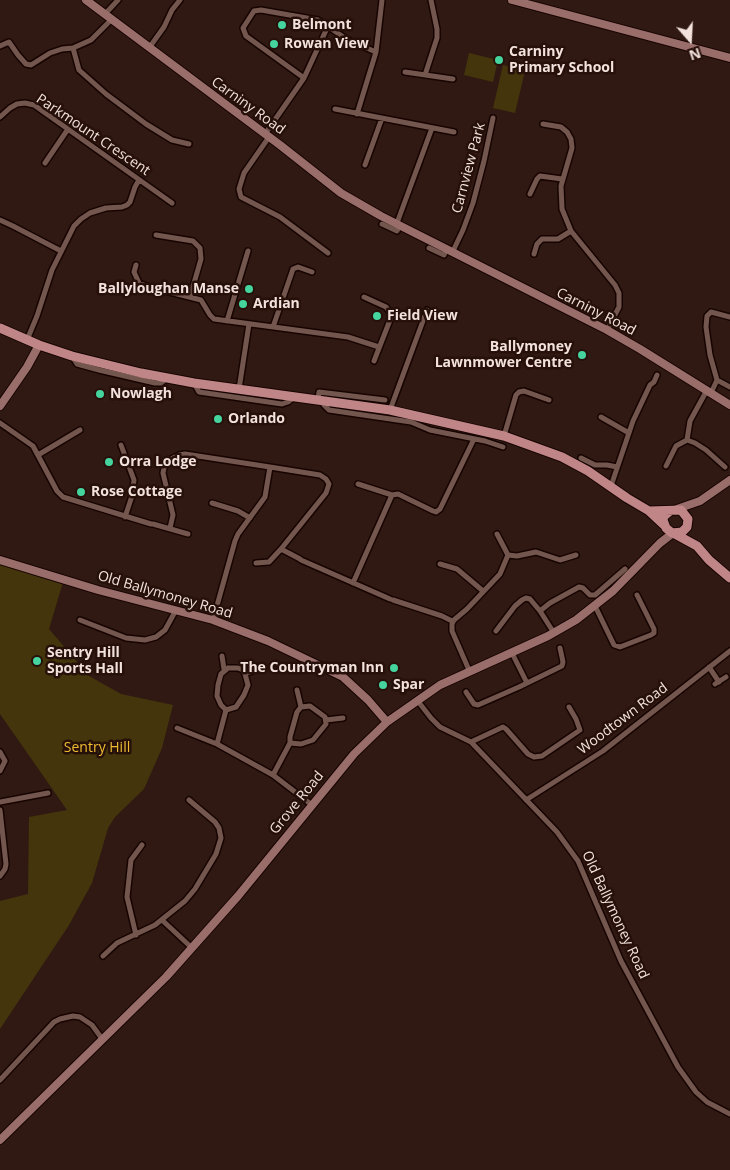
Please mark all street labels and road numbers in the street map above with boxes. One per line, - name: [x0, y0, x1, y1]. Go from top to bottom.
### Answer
- street label: Carniny Road: [208, 74, 288, 138]
- street label: Parkmount Crescent: [33, 91, 153, 179]
- street label: Carnview Park: [449, 121, 489, 215]
- street label: Carniny Road: [553, 285, 639, 339]
- street label: Old Ballymoney Road: [96, 568, 234, 622]
- street label: Woodtown Road: [575, 680, 671, 758]
- street label: Grove Road: [266, 768, 328, 838]
- street label: Old Ballymoney Road: [578, 848, 652, 982]

